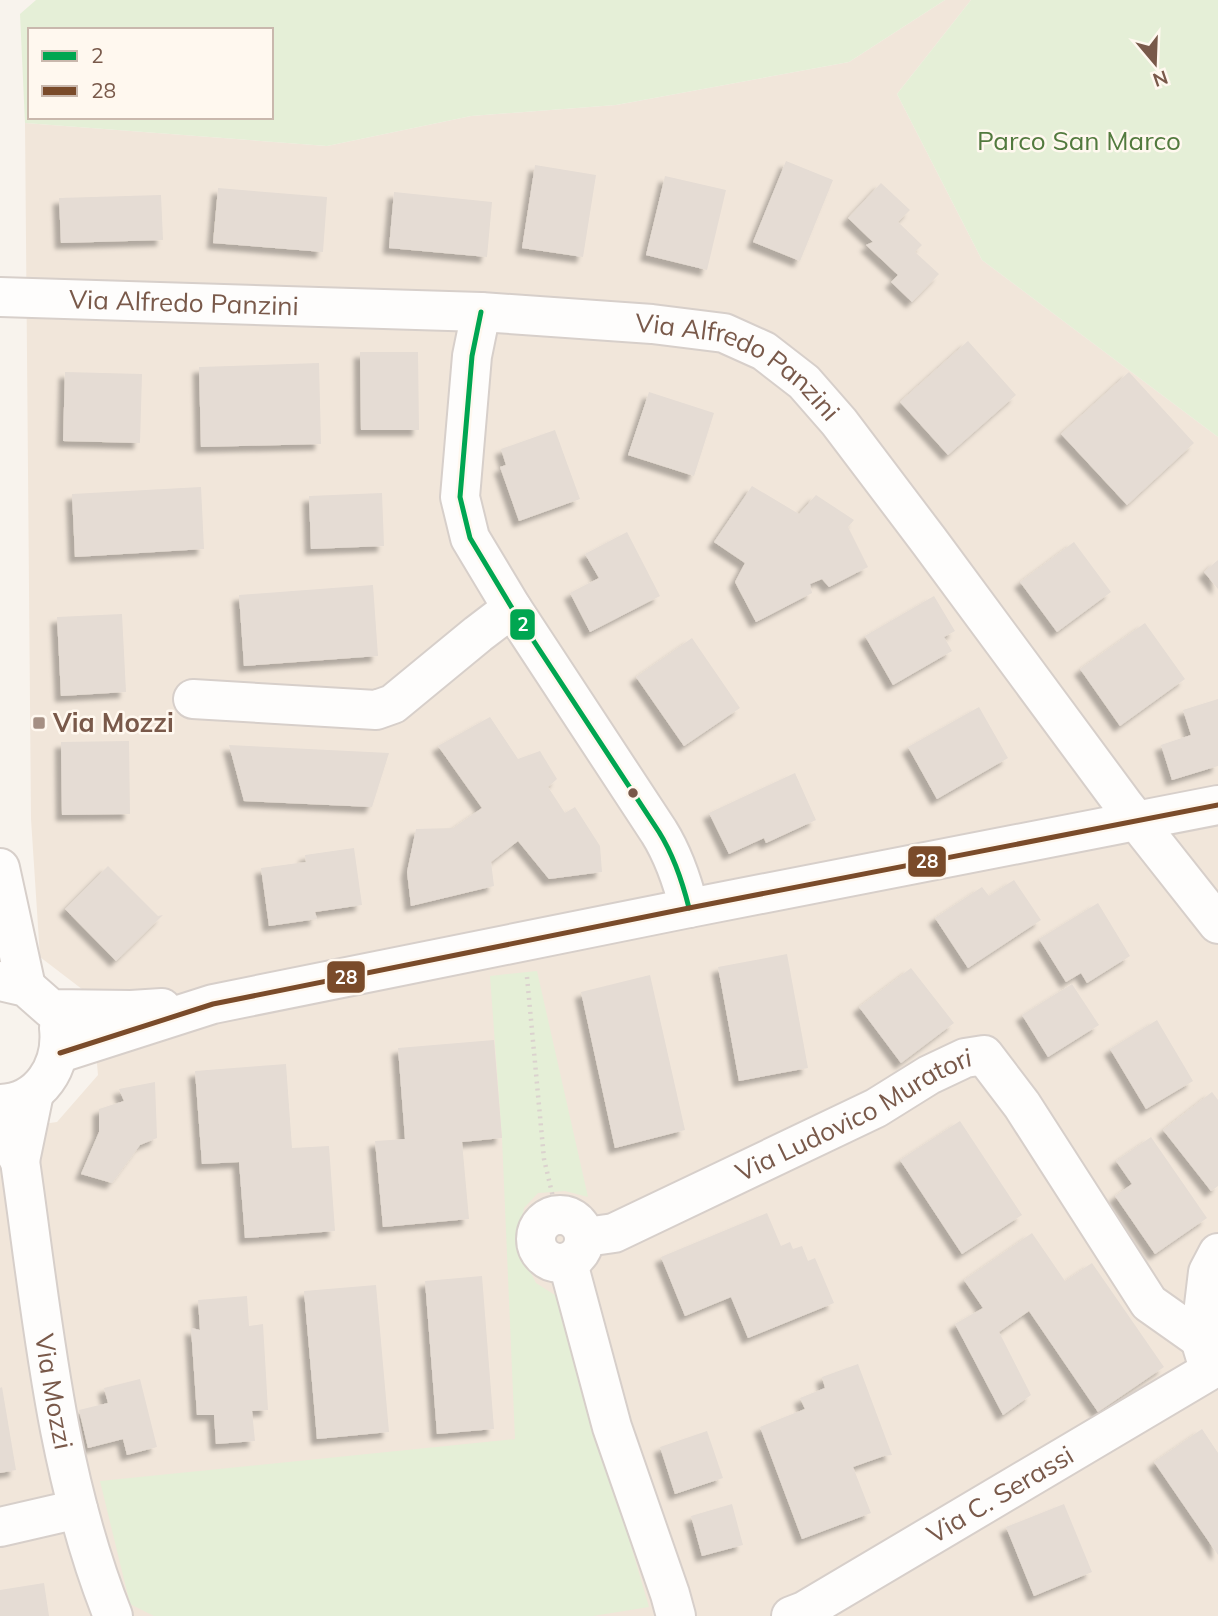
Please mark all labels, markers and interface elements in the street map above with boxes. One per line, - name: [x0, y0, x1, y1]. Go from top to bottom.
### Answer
- legend: [28, 28, 273, 119]
- north arrow: [1120, 28, 1190, 98]
- text: 2: [91, 42, 104, 68]
- text: N: [1150, 65, 1171, 93]
- text: 28: [91, 77, 116, 103]
- park label: Parco San Marco: [977, 124, 1181, 157]
- street label: Via Alfredo Panzini: [69, 282, 299, 322]
- street label: Via Alfredo Panzini: [634, 306, 847, 427]
- line badge: 2: [509, 608, 536, 641]
- text: 2: [517, 612, 529, 636]
- place label: Via Mozzi: [52, 706, 174, 739]
- marker: Via Mozzi: [31, 715, 47, 731]
- unlabelled marker: [626, 786, 640, 800]
- line badge: 28: [907, 845, 947, 878]
- text: 28: [916, 849, 938, 873]
- line badge: 28: [326, 960, 366, 994]
- text: 28: [335, 965, 357, 989]
- street label: Via Ludovico Muratori: [730, 1040, 974, 1189]
- street label: Via Mozzi: [28, 1331, 81, 1452]
- street label: Via C. Serassi: [921, 1438, 1079, 1551]

